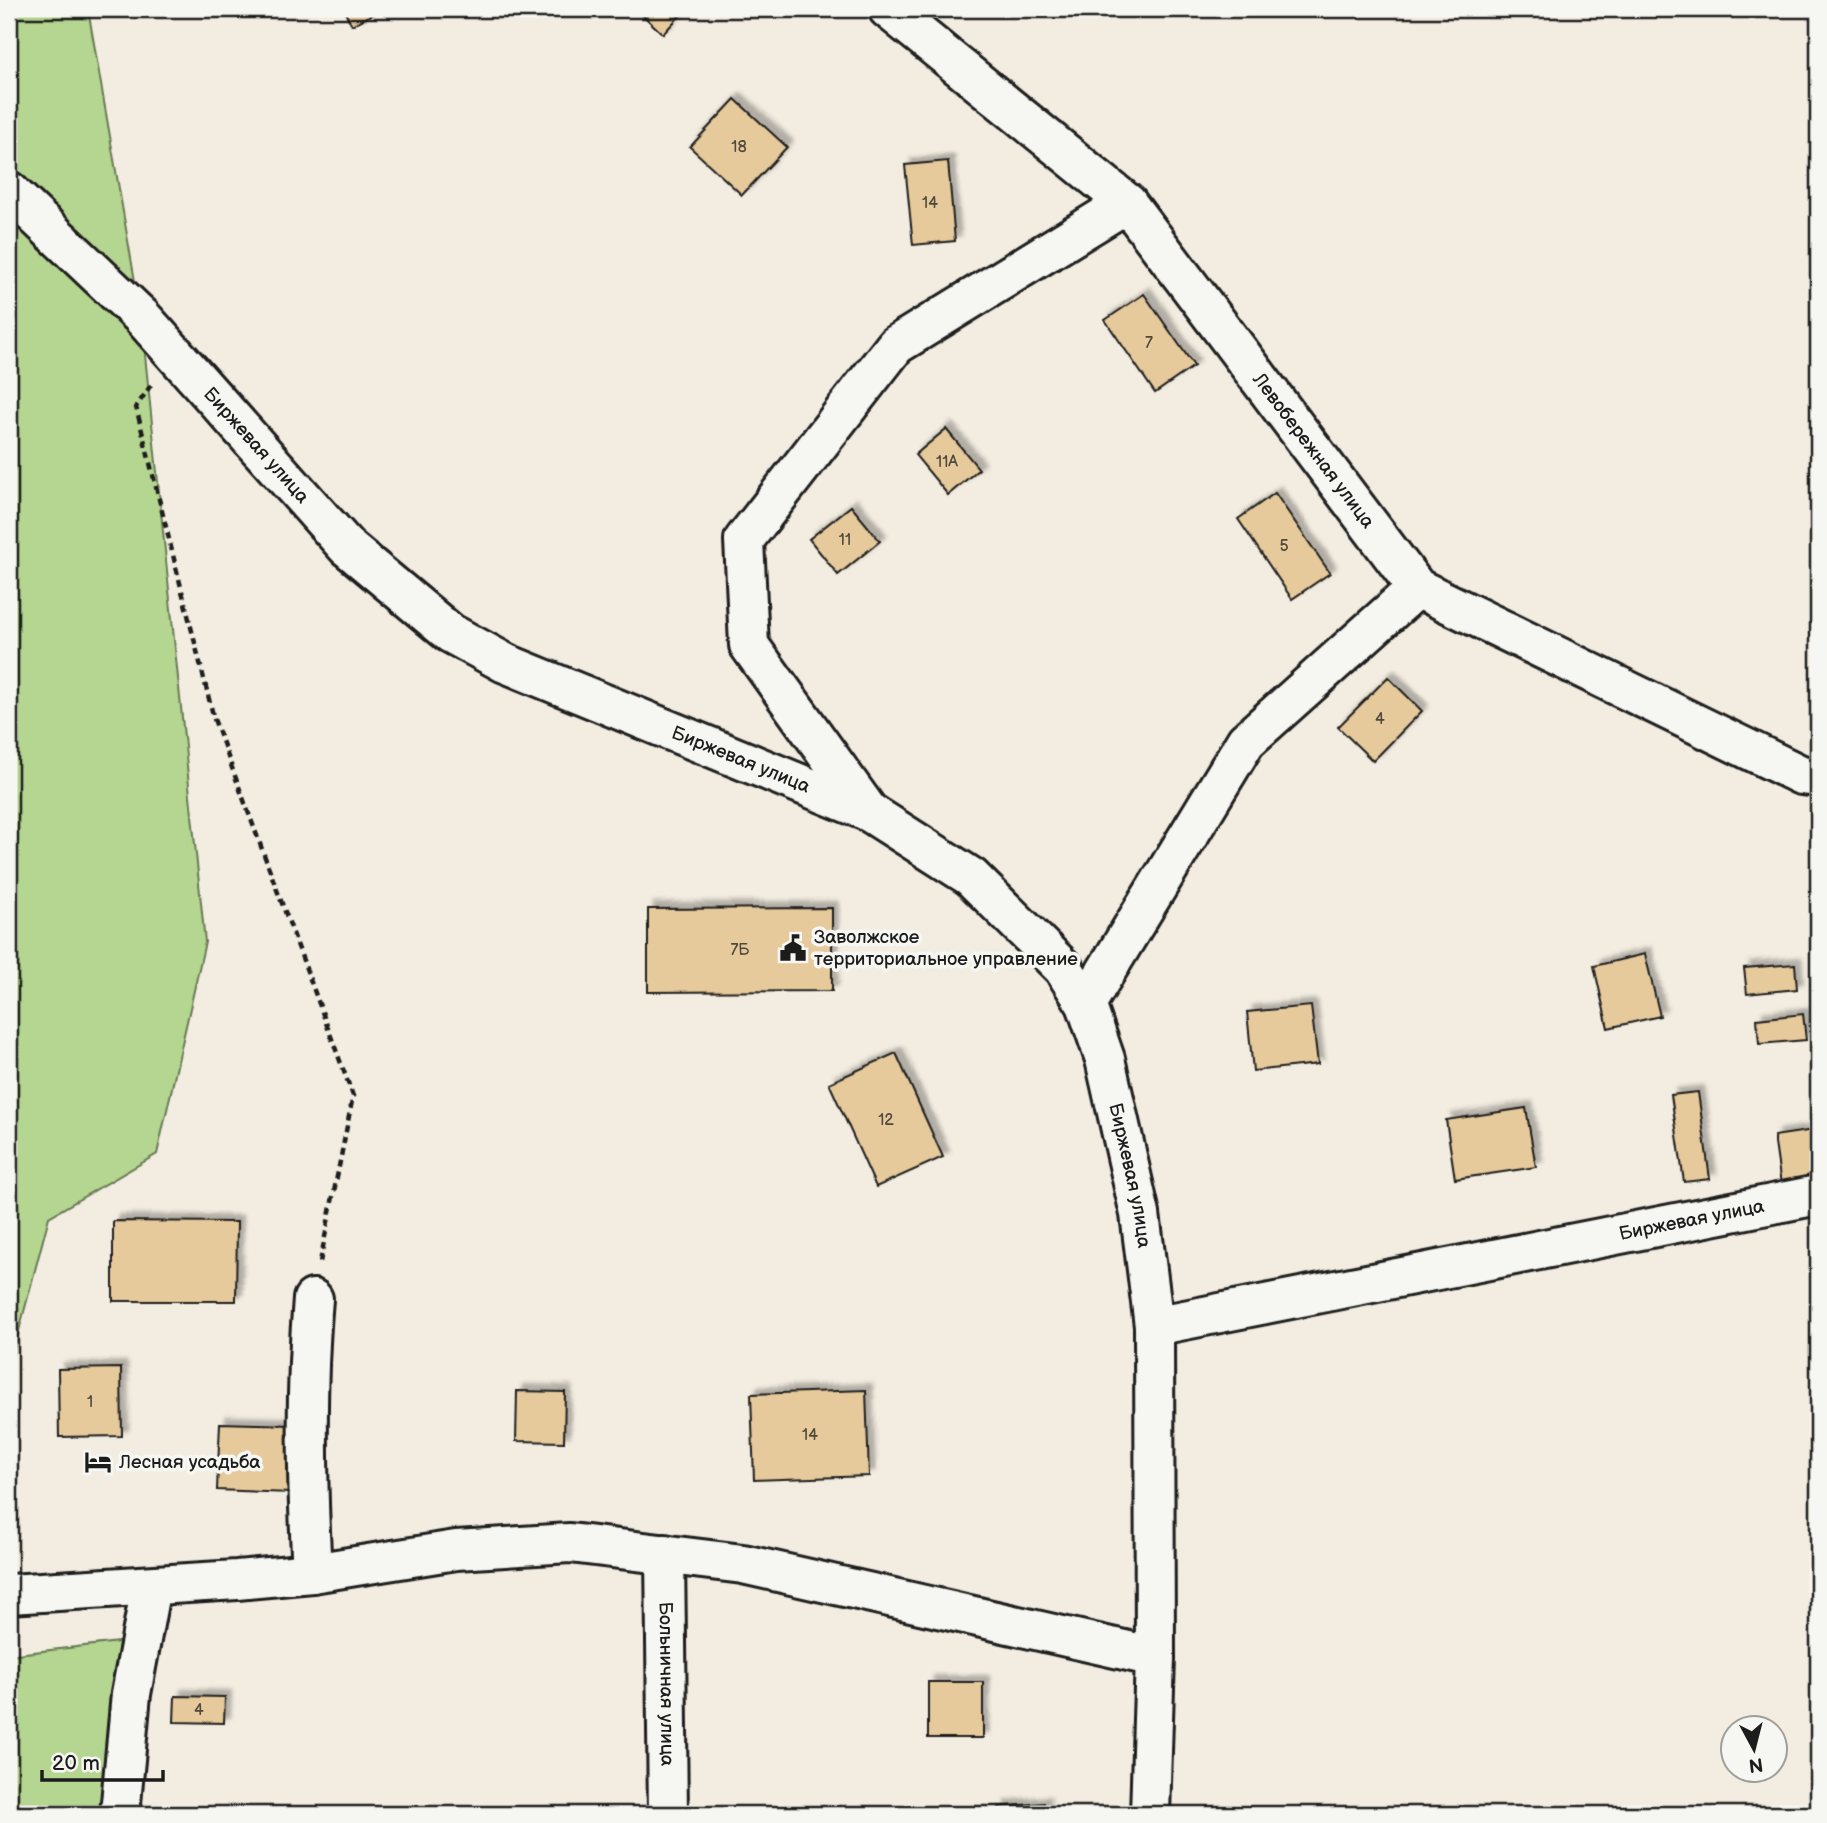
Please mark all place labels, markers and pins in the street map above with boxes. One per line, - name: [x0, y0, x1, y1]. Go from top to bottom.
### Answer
- place label: Заволжское территориальное управление: [814, 926, 1078, 971]
- public building icon: Заволжское территориальное управление: [778, 933, 808, 963]
- hotel icon: Лесная усадьба: [83, 1447, 113, 1477]
- place label: Лесная усадьба: [118, 1451, 261, 1474]

